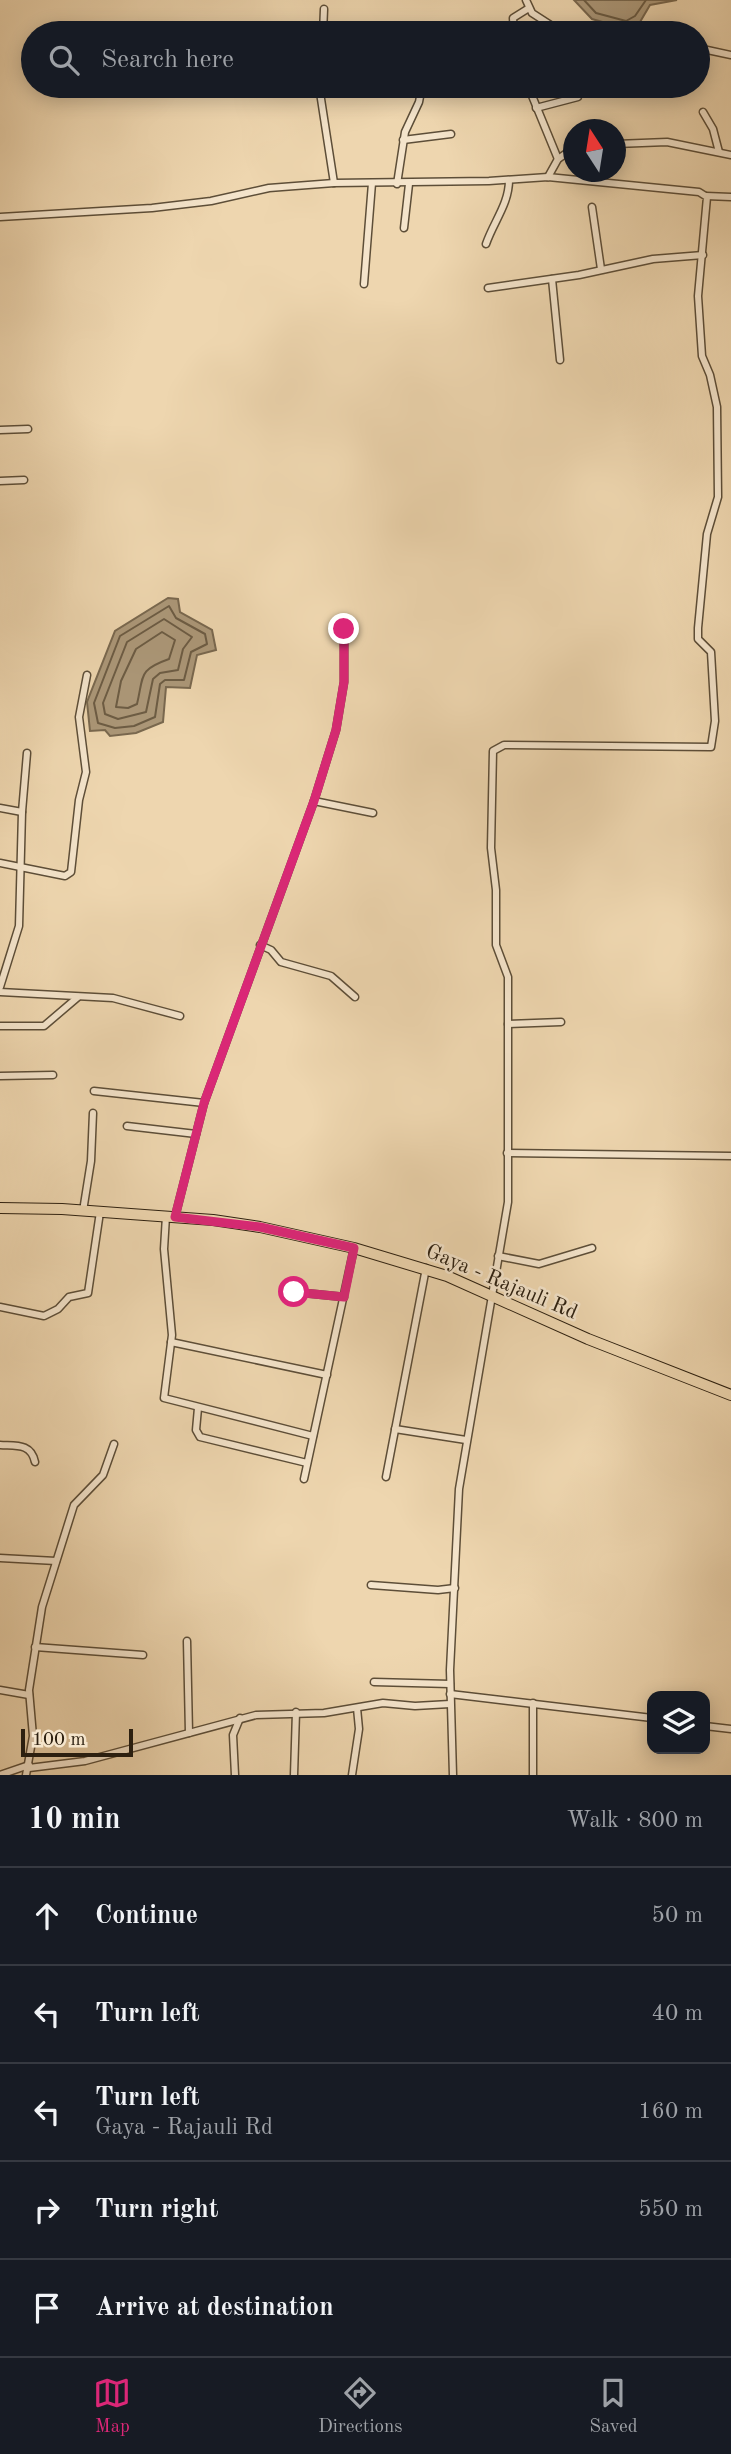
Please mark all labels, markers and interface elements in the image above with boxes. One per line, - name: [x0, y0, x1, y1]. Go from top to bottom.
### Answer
- search box: [21, 21, 710, 98]
- icon: search: [45, 41, 83, 79]
- text: Search here: [101, 47, 234, 73]
- north arrow: [563, 119, 626, 182]
- route end: [328, 613, 359, 644]
- street label: Gaya - Rajauli Rd: [423, 1241, 580, 1324]
- route start: [278, 1276, 309, 1307]
- map controls: [647, 1691, 710, 1754]
- button: layers: [647, 1691, 710, 1754]
- scale bar: [21, 1726, 133, 1758]
- text: 100 m: [32, 1731, 85, 1750]
- text: 10 min: [28, 1805, 121, 1835]
- text: Walk · 800 m: [567, 1809, 703, 1832]
- icon: ahead: [28, 1897, 66, 1935]
- text: Continue: [95, 1903, 198, 1929]
- text: 50 m: [652, 1904, 703, 1927]
- icon: left: [28, 1995, 66, 2033]
- text: Turn left: [95, 2001, 200, 2027]
- text: 40 m: [652, 2002, 703, 2025]
- text: Turn left: [95, 2085, 200, 2111]
- icon: left: [28, 2093, 66, 2131]
- text: 160 m: [638, 2100, 703, 2123]
- text: Gaya - Rajauli Rd: [95, 2116, 273, 2139]
- icon: right: [28, 2191, 66, 2229]
- text: Turn right: [95, 2197, 218, 2223]
- text: 550 m: [638, 2198, 703, 2221]
- icon: arrive: [28, 2289, 66, 2327]
- text: Arrive at destination: [95, 2295, 334, 2321]
- tab: Map: [93, 2374, 131, 2439]
- tab: Directions: [318, 2374, 403, 2439]
- tab: Saved: [589, 2374, 638, 2439]

